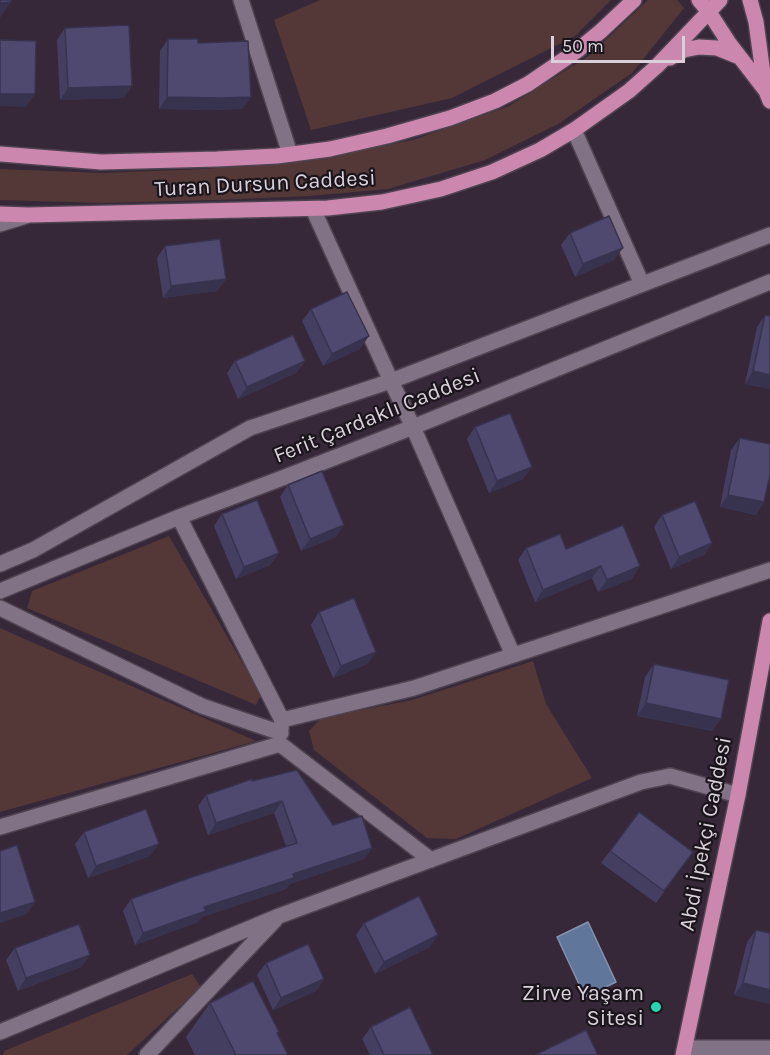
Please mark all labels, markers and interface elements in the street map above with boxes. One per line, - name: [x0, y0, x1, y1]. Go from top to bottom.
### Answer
- scale bar: [554, 24, 688, 62]
- text: 50 m: [562, 35, 604, 57]
- street label: Turan Dursun Caddesi: [154, 165, 376, 203]
- street label: Ferit Çardaklı Caddesi: [270, 362, 484, 470]
- street label: Abdi İpekçi Caddesi: [674, 735, 738, 933]
- place label: Zirve Yaşam Sitesi: [522, 981, 644, 1032]
- marker: Zirve Yaşam Sitesi: [649, 1000, 663, 1014]

